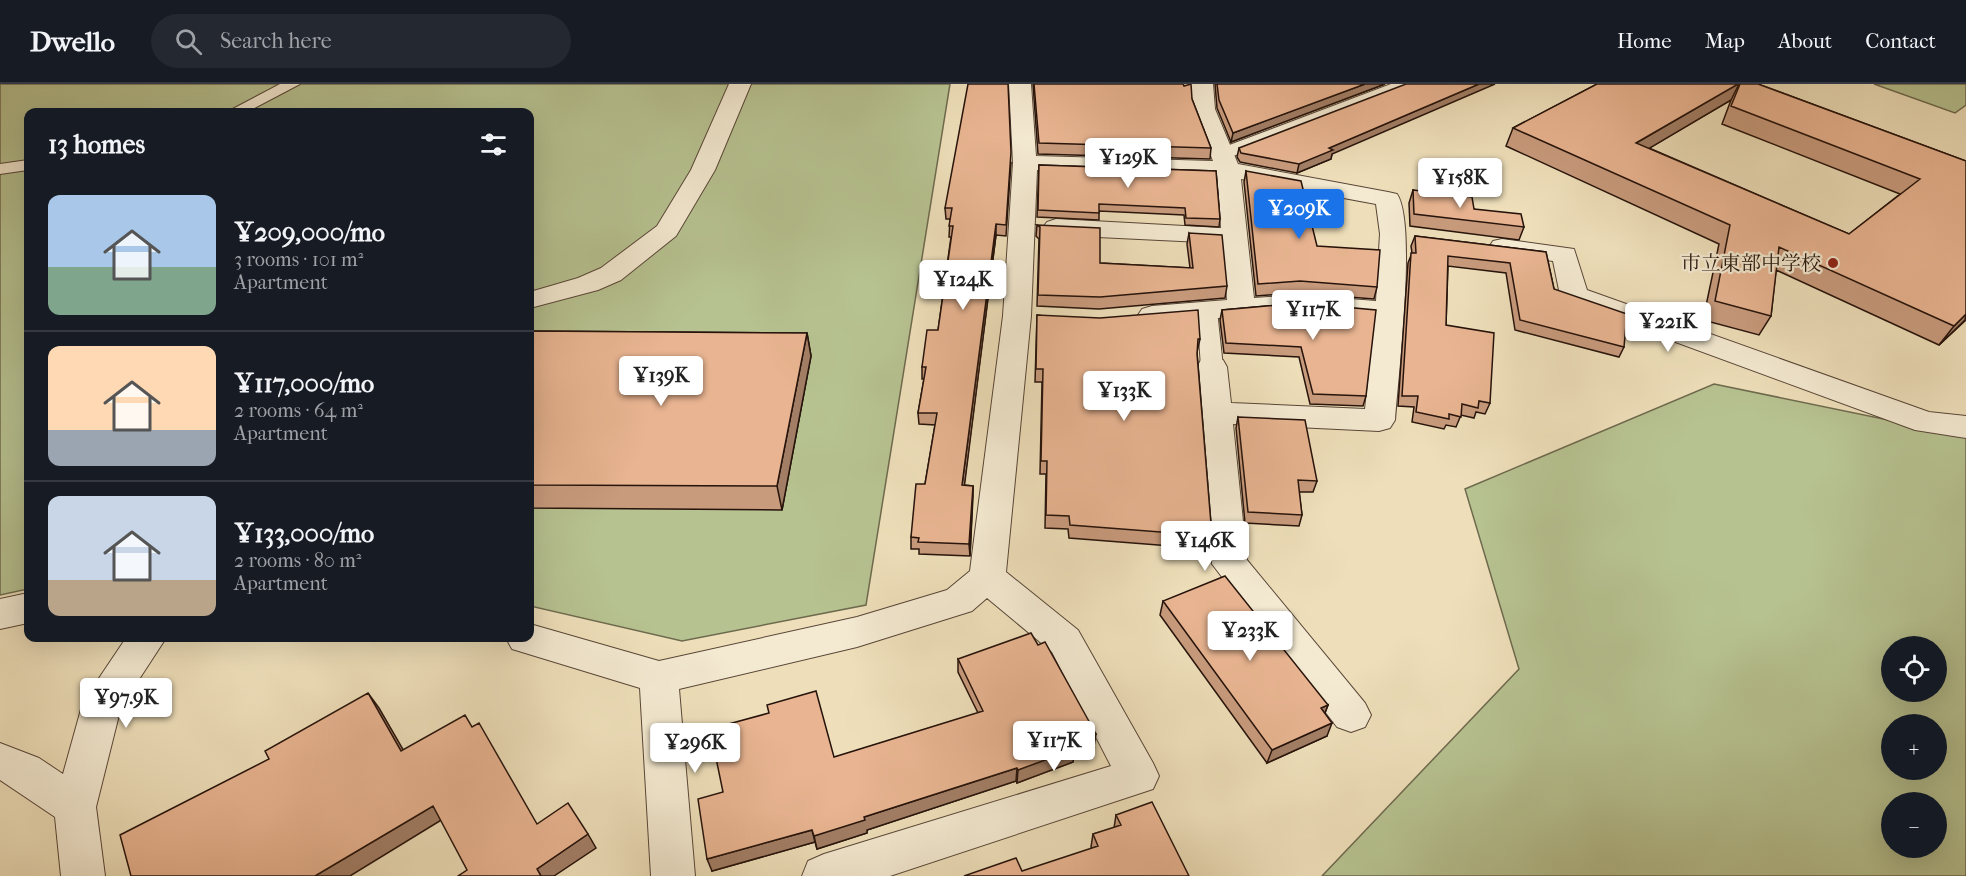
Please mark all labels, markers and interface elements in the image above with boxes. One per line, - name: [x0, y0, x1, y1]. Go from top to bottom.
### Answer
- search box: [151, 14, 571, 68]
- text: Dwello: [30, 25, 115, 58]
- icon: search: [172, 25, 205, 58]
- text: Search here: [220, 28, 332, 54]
- text: Home: [1617, 29, 1672, 53]
- text: Map: [1705, 29, 1745, 53]
- text: About: [1778, 29, 1832, 53]
- text: Contact: [1865, 29, 1936, 53]
- icon: filters: [477, 128, 510, 161]
- text: 13 homes: [48, 129, 145, 160]
- pin: ¥129K: [1086, 138, 1170, 189]
- text: ¥129K: [1099, 146, 1157, 169]
- pin: ¥158K: [1418, 158, 1502, 209]
- text: ¥158K: [1432, 166, 1488, 189]
- pin: ¥209K: [1257, 189, 1341, 240]
- text: ¥209K: [1268, 197, 1330, 220]
- text: ¥209,000/mo: [234, 217, 385, 248]
- icon: home: [96, 219, 168, 291]
- text: 3 rooms · 101 m²: [234, 248, 363, 271]
- place label: 市立東部中学校: [1681, 252, 1821, 275]
- marker: 市立東部中学校: [1826, 256, 1840, 270]
- pin: ¥124K: [921, 260, 1005, 311]
- text: ¥124K: [933, 268, 993, 291]
- text: Apartment: [234, 271, 328, 294]
- pin: ¥117K: [1271, 290, 1355, 341]
- text: ¥117K: [1286, 298, 1340, 321]
- pin: ¥221K: [1626, 302, 1710, 353]
- text: ¥221K: [1639, 310, 1697, 333]
- pin: ¥139K: [619, 356, 703, 407]
- text: ¥139K: [633, 364, 689, 387]
- text: ¥117,000/mo: [234, 368, 374, 399]
- icon: home: [96, 370, 168, 442]
- pin: ¥133K: [1082, 371, 1166, 422]
- text: ¥133K: [1097, 379, 1151, 402]
- text: 2 rooms · 64 m²: [234, 399, 363, 422]
- text: Apartment: [234, 422, 328, 445]
- text: ¥133,000/mo: [234, 518, 374, 549]
- icon: home: [96, 520, 168, 592]
- pin: ¥146K: [1163, 521, 1247, 572]
- text: ¥146K: [1175, 529, 1235, 552]
- text: 2 rooms · 80 m²: [234, 549, 361, 572]
- text: Apartment: [234, 572, 328, 595]
- pin: ¥233K: [1208, 611, 1292, 662]
- text: ¥233K: [1222, 619, 1278, 642]
- map controls: [1881, 636, 1947, 858]
- button: locate: [1881, 636, 1947, 702]
- pin: ¥97.9K: [77, 678, 175, 729]
- text: ¥97.9K: [94, 686, 158, 709]
- button: +: [1881, 714, 1947, 780]
- pin: ¥117K: [1012, 721, 1096, 772]
- pin: ¥296K: [653, 723, 737, 774]
- text: ¥117K: [1027, 729, 1081, 752]
- text: ¥296K: [664, 731, 726, 754]
- button: −: [1881, 792, 1947, 858]

